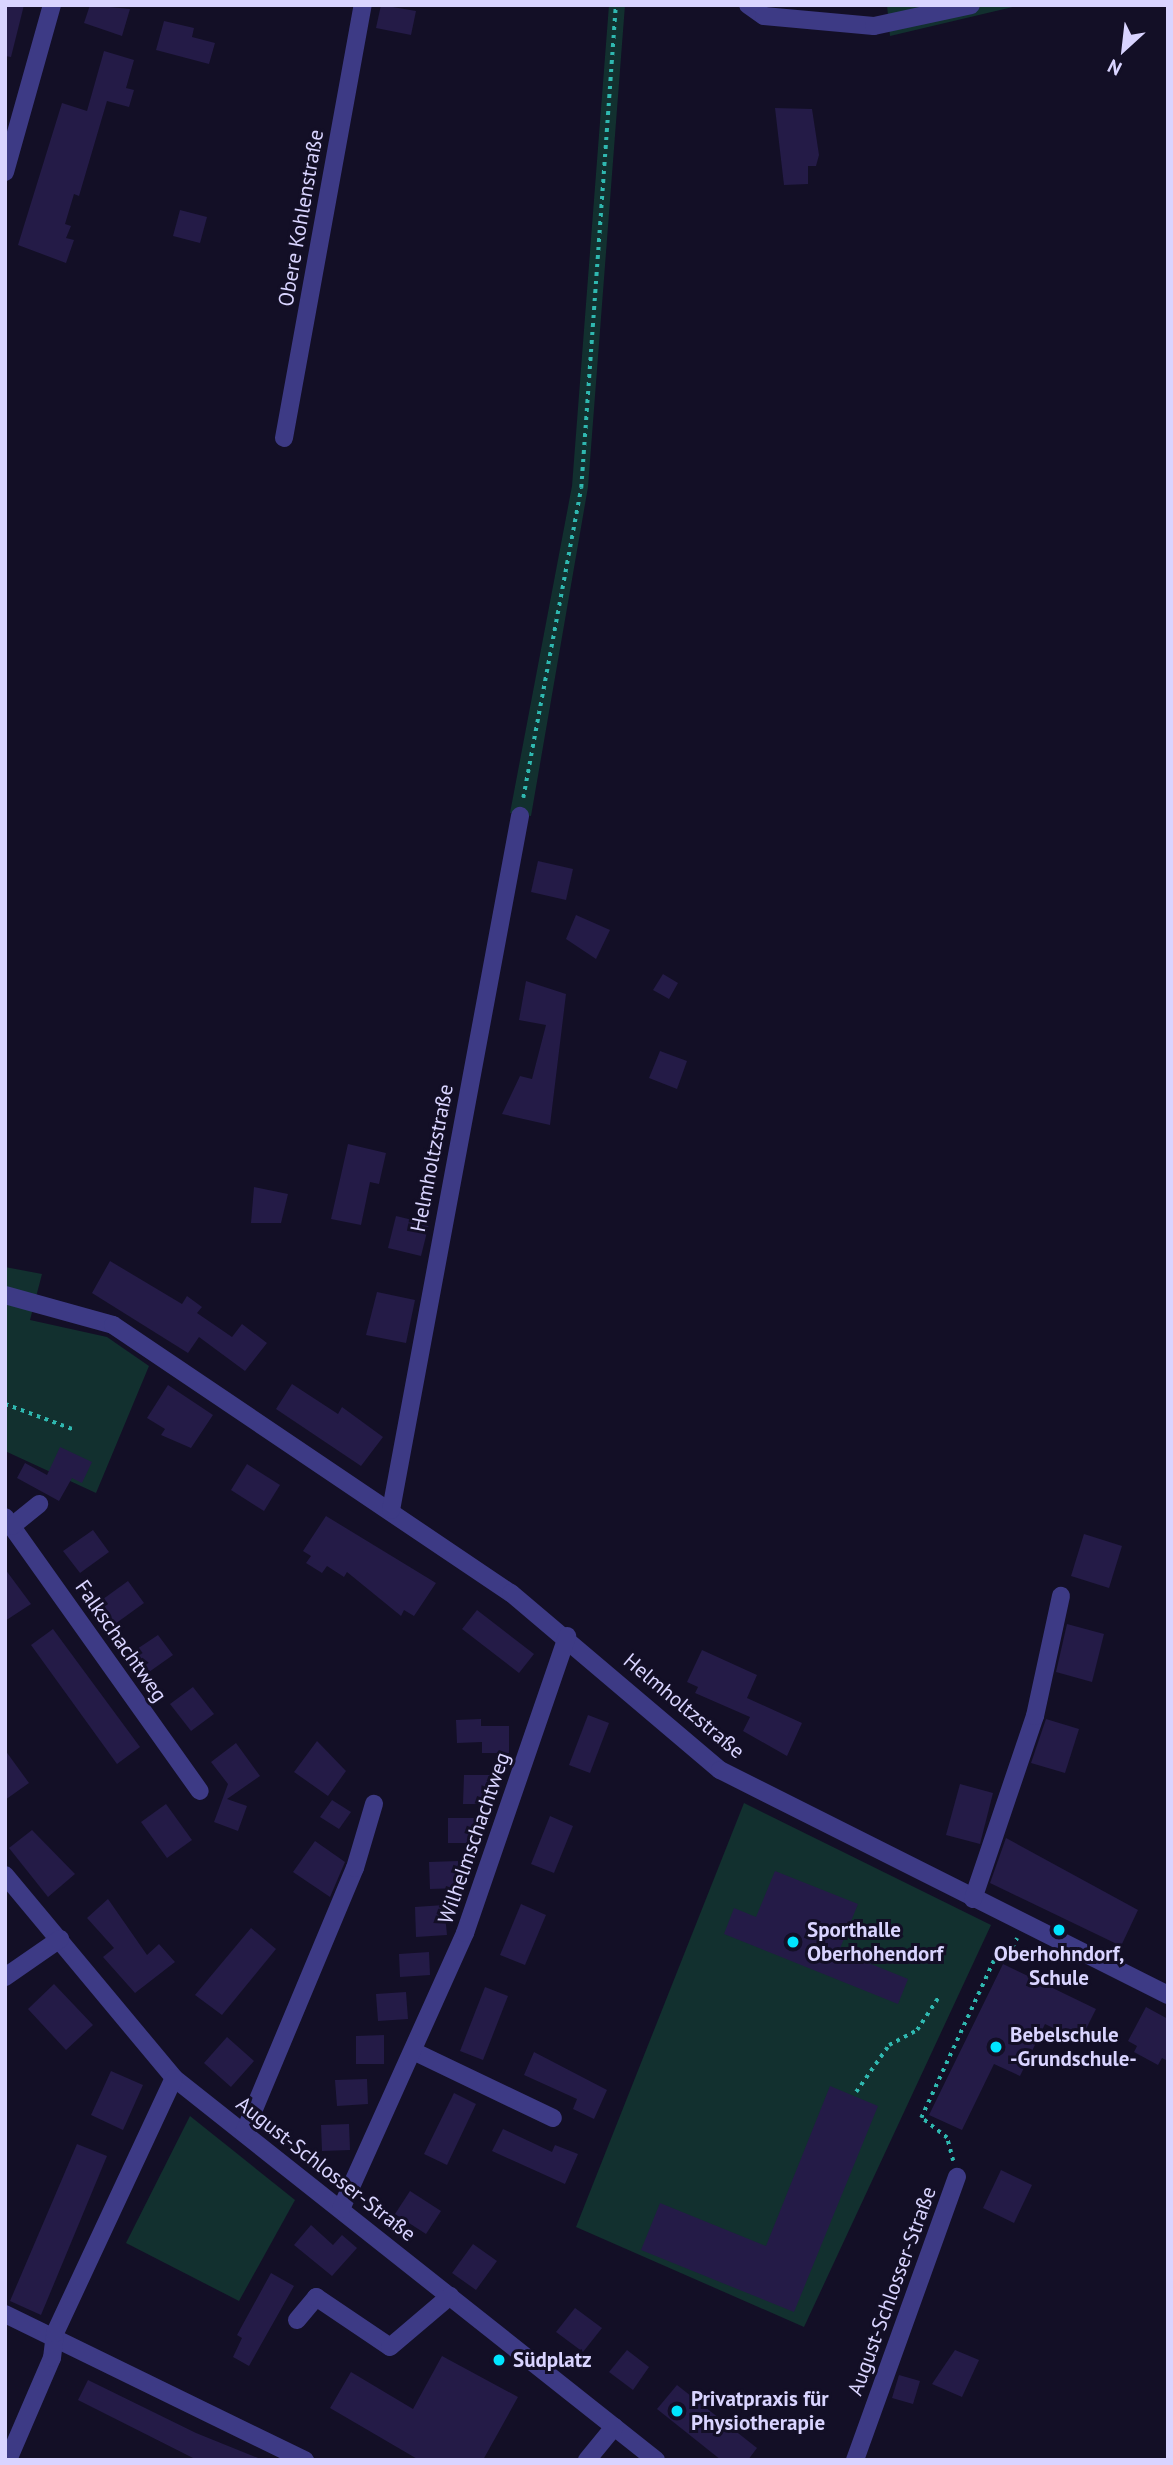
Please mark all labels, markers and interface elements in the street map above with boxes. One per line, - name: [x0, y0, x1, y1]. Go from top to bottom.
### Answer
- north arrow: [1089, 14, 1159, 84]
- text: N: [1103, 54, 1125, 81]
- street label: Obere Kohlenstraße: [273, 128, 329, 308]
- street label: Helmholtzstraße: [405, 1082, 459, 1234]
- street label: Falkschachtweg: [70, 1575, 172, 1707]
- street label: Helmholtzstraße: [618, 1648, 750, 1764]
- street label: Wilhelmschachtweg: [433, 1749, 515, 1927]
- place label: Sporthalle Oberhohendorf: [807, 1917, 943, 1967]
- marker: Oberhohndorf, Schule: [1051, 1922, 1067, 1938]
- marker: Sporthalle Oberhohendorf: [785, 1934, 801, 1950]
- place label: Oberhohndorf, Schule: [994, 1941, 1124, 1991]
- place label: Bebelschule -Grundschule-: [1010, 2022, 1137, 2072]
- marker: Bebelschule -Grundschule-: [988, 2039, 1004, 2055]
- street label: August-Schlosser-Straße: [231, 2091, 421, 2247]
- street label: August-Schlosser-Straße: [842, 2183, 942, 2399]
- place label: Südplatz: [513, 2347, 592, 2373]
- marker: Südplatz: [491, 2352, 507, 2368]
- place label: Privatpraxis für Physiotherapie: [691, 2386, 829, 2436]
- marker: Privatpraxis für Physiotherapie: [669, 2403, 685, 2419]

